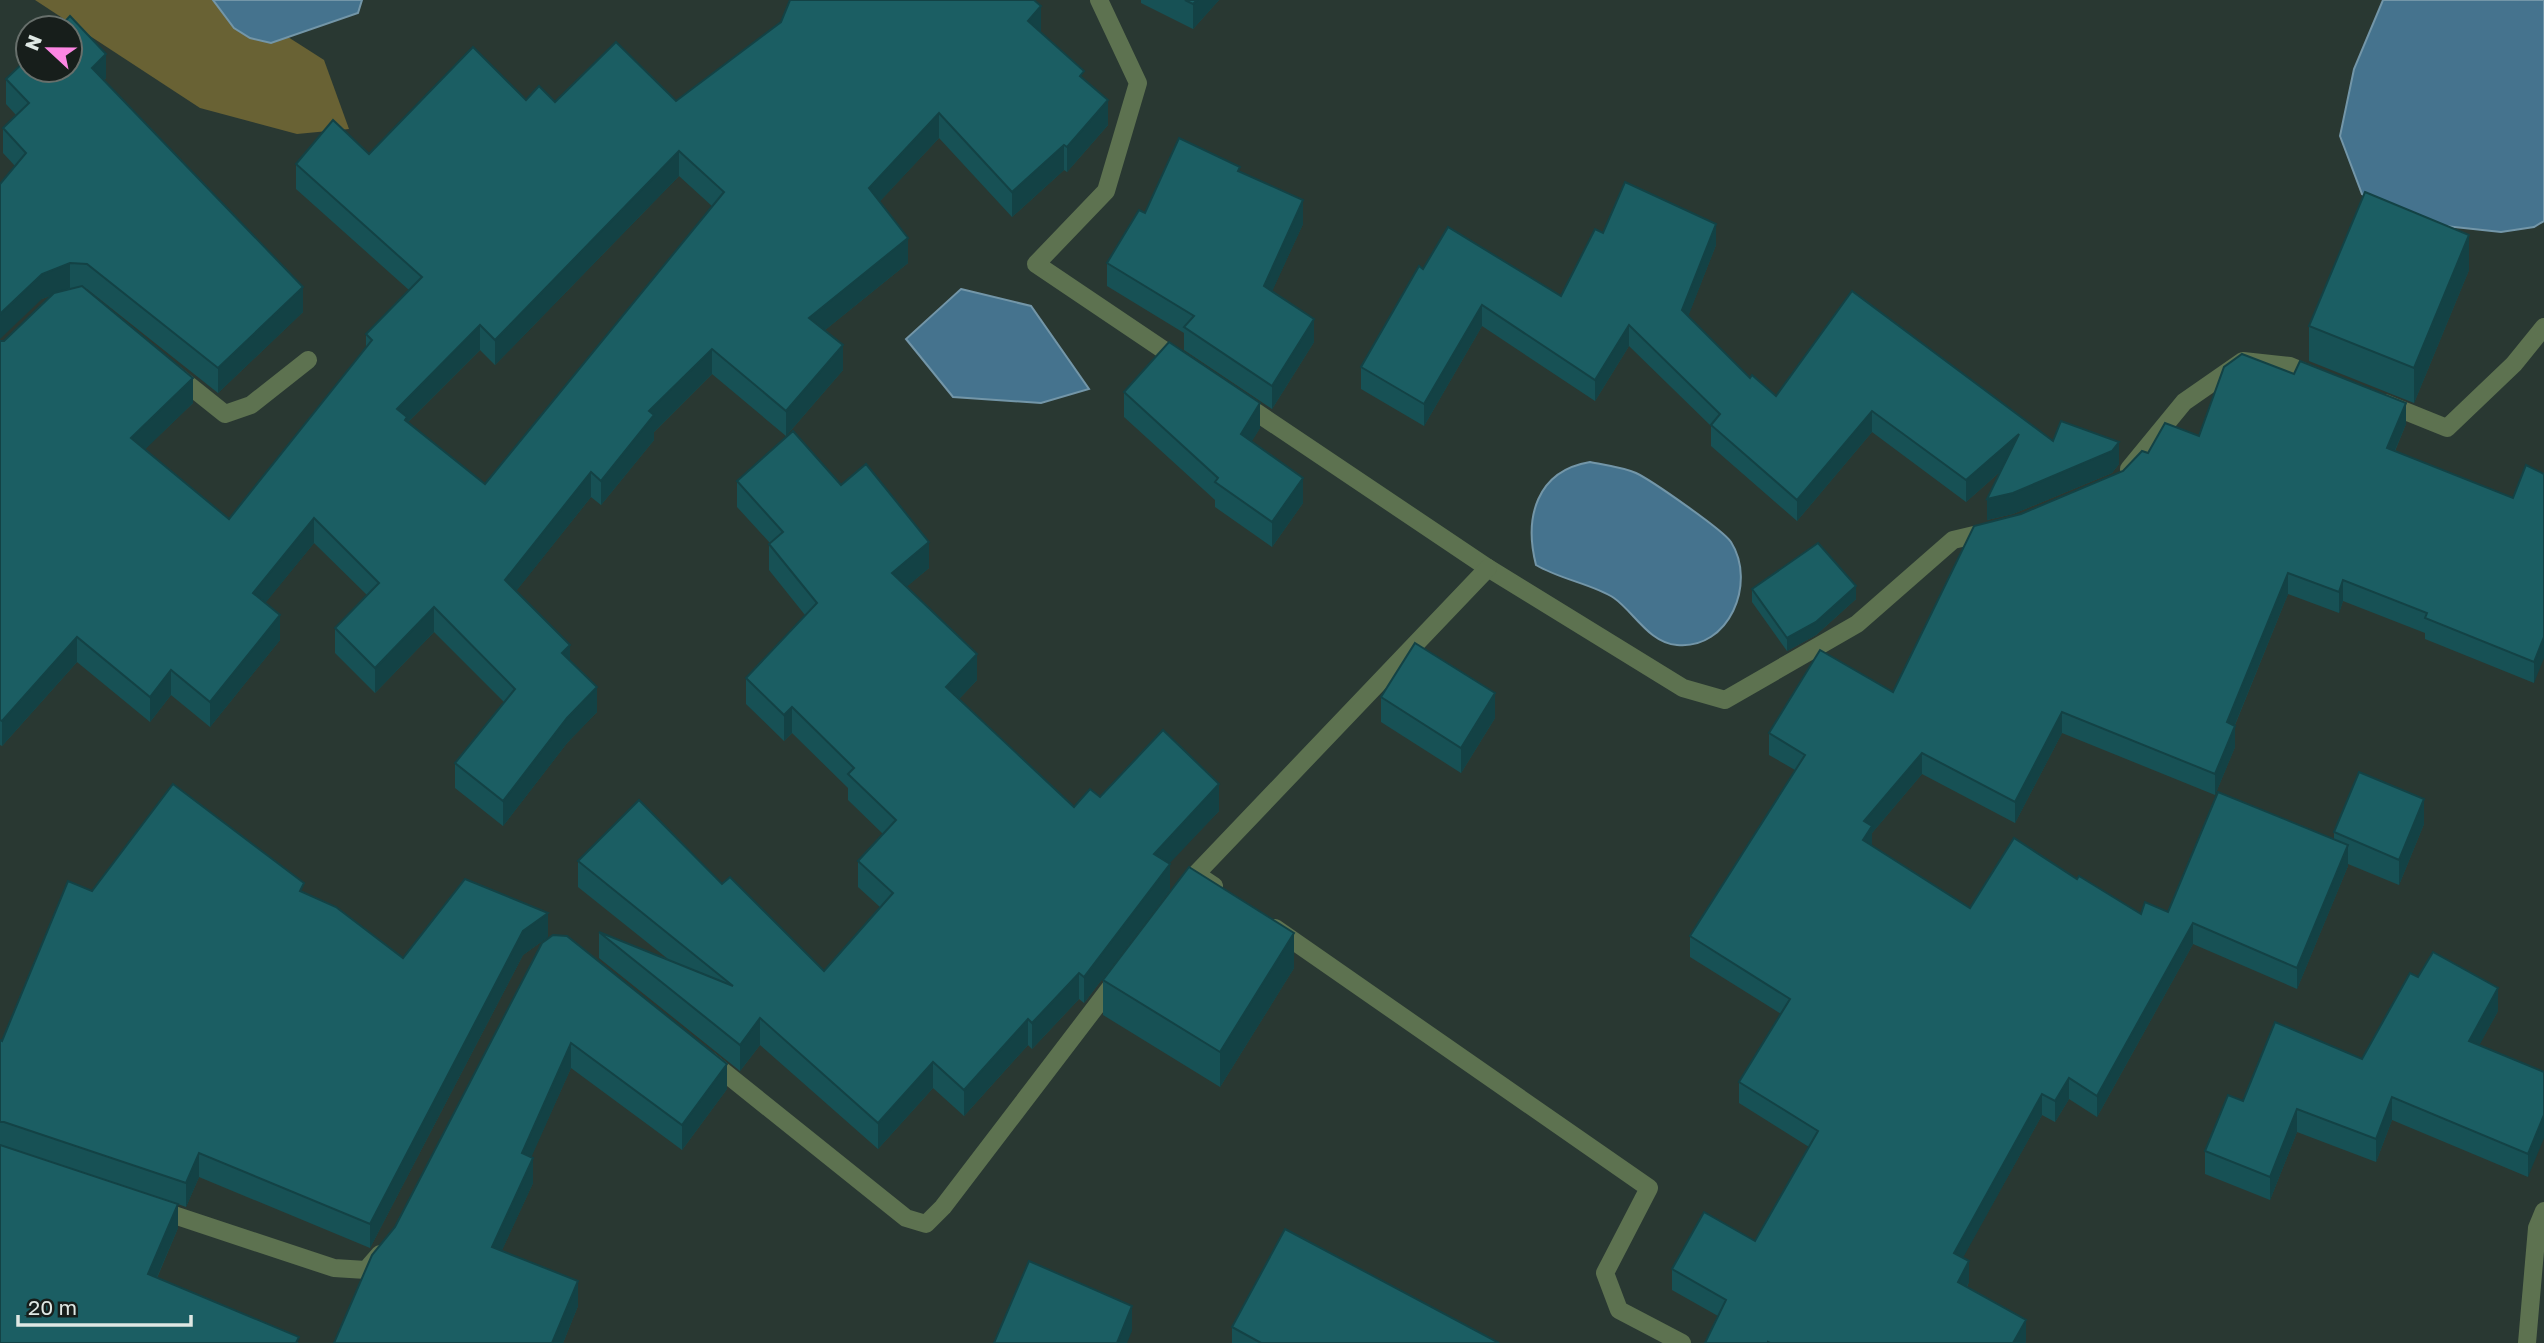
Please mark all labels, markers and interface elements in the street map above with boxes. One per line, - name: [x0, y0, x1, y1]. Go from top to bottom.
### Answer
- north arrow: [14, 14, 84, 84]
- text: N: [19, 31, 46, 53]
- scale bar: [18, 1284, 191, 1328]
- text: 20 m: [28, 1294, 77, 1320]

